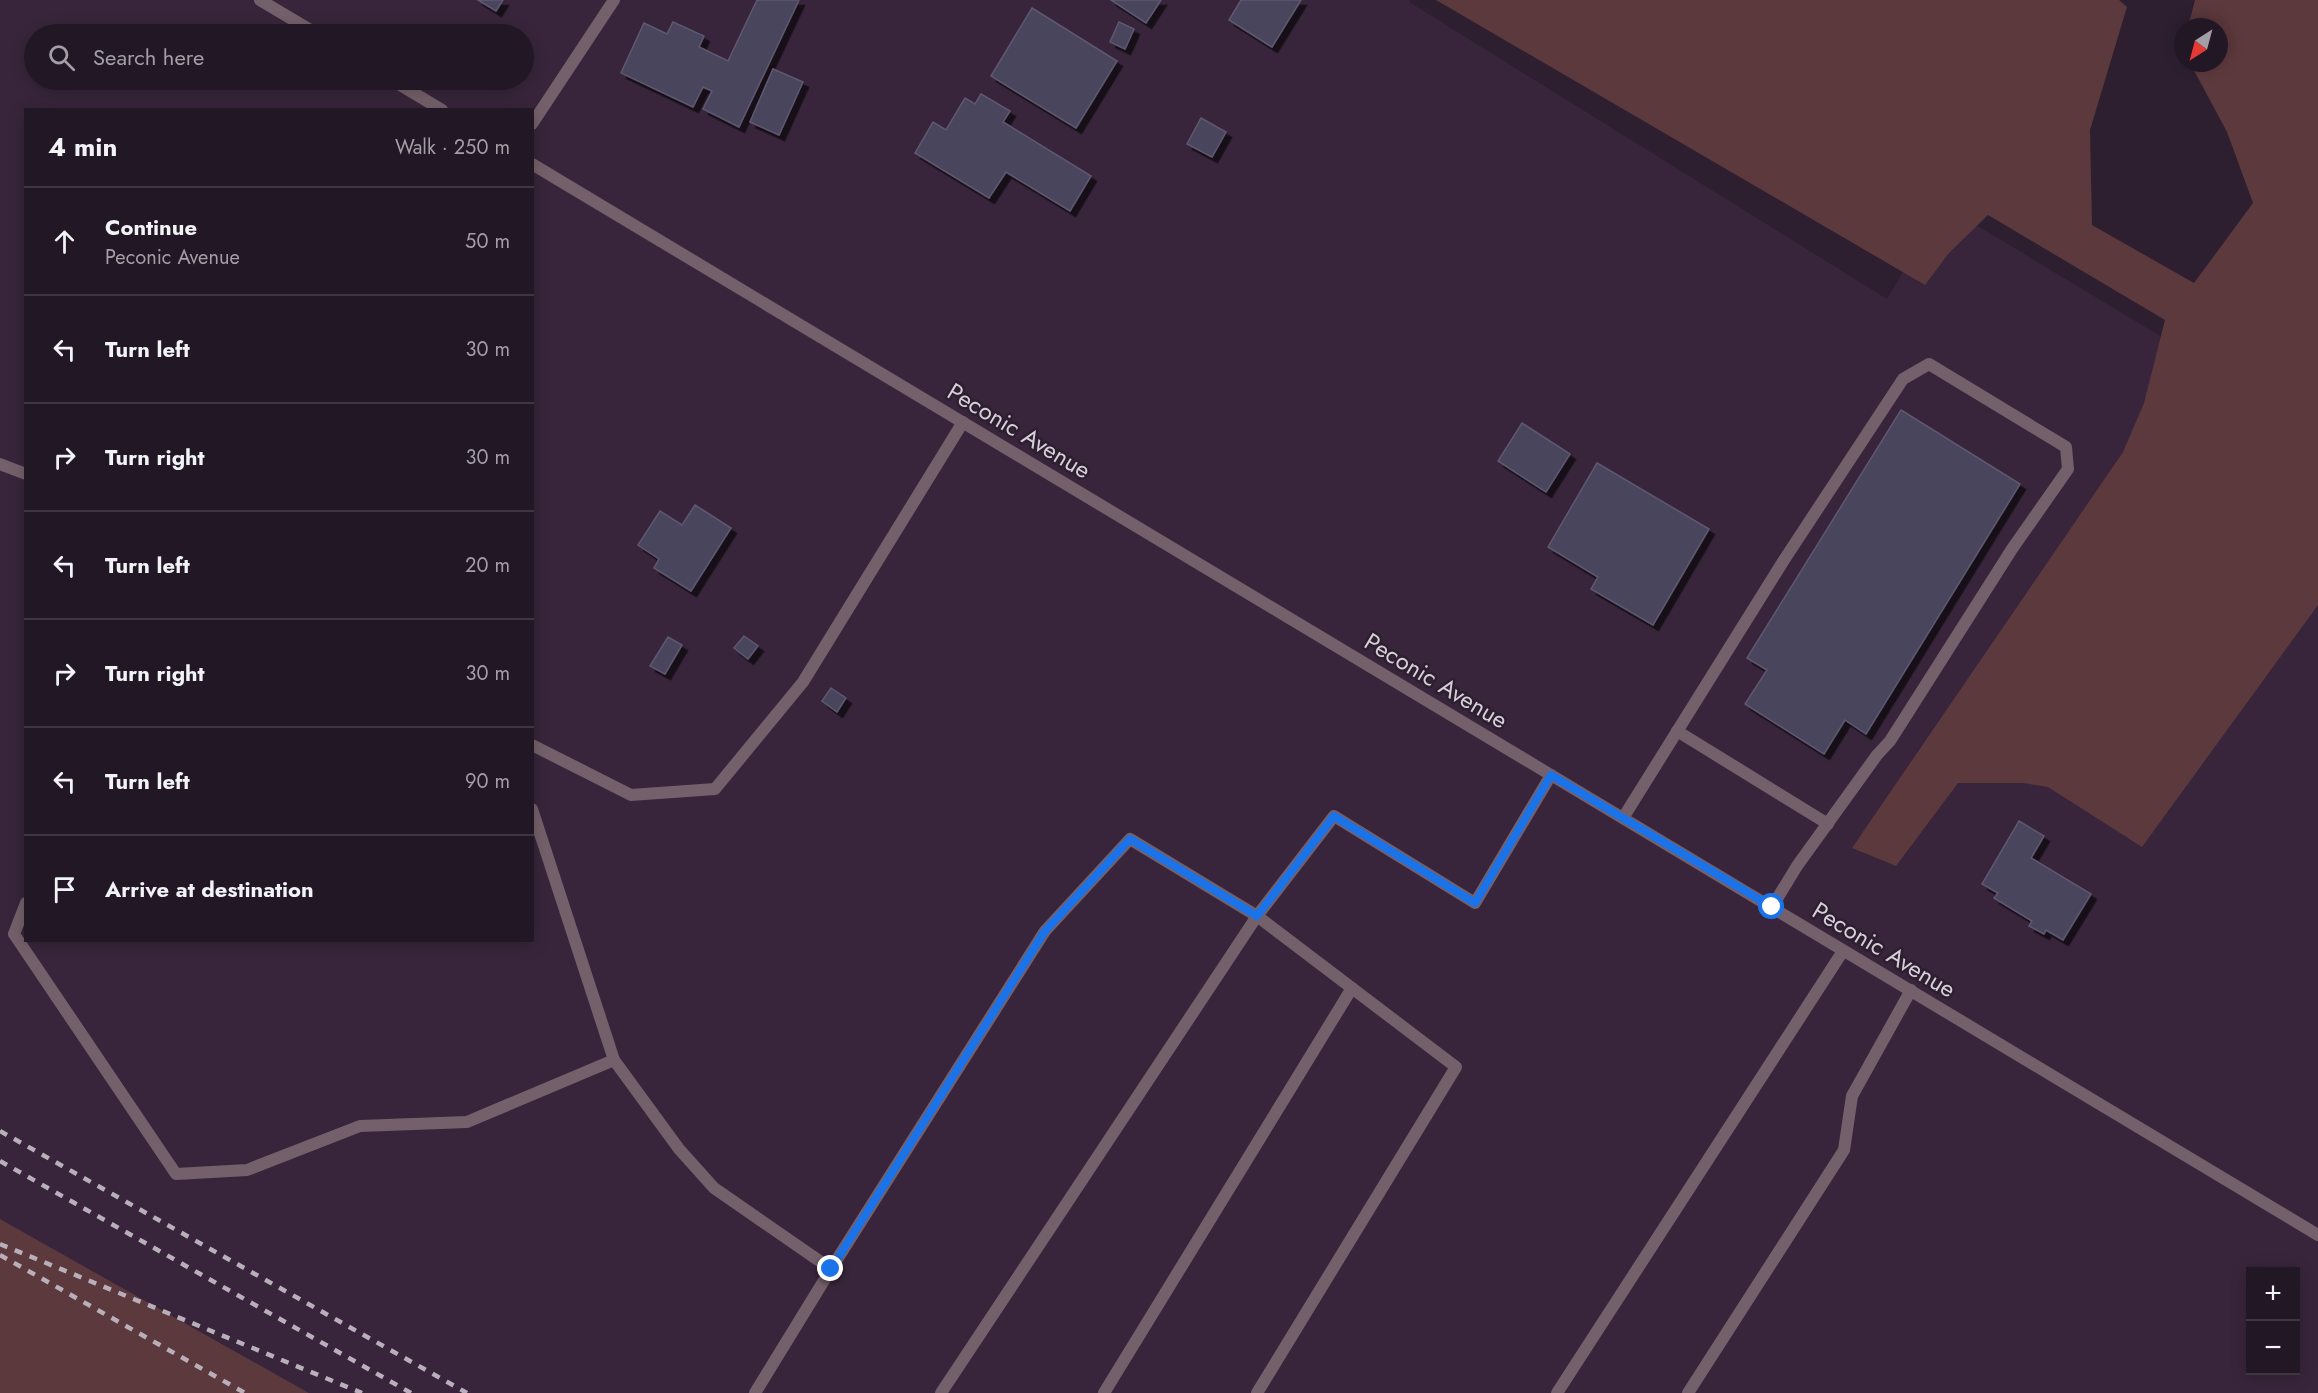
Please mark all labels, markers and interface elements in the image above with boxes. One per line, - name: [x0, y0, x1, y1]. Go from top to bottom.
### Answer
- north arrow: [2174, 18, 2228, 72]
- search box: [24, 24, 534, 90]
- icon: search: [45, 41, 78, 74]
- text: Search here: [93, 41, 204, 73]
- text: 4 min: [48, 128, 117, 166]
- text: Walk · 250 m: [395, 133, 510, 162]
- text: Continue: [105, 211, 197, 243]
- icon: ahead: [48, 225, 81, 258]
- text: 50 m: [465, 227, 510, 256]
- text: Peconic Avenue: [105, 243, 240, 272]
- icon: left: [48, 333, 81, 366]
- text: Turn left: [105, 333, 190, 365]
- text: 30 m: [465, 335, 510, 364]
- street label: Peconic Avenue: [941, 374, 1098, 487]
- icon: right: [48, 441, 81, 474]
- text: Turn right: [105, 441, 205, 473]
- text: 30 m: [465, 443, 510, 472]
- icon: left: [48, 549, 81, 582]
- text: Turn left: [105, 549, 190, 581]
- text: 20 m: [465, 551, 510, 580]
- street label: Peconic Avenue: [1358, 624, 1515, 737]
- icon: right: [48, 657, 81, 690]
- text: Turn right: [105, 657, 205, 689]
- text: 30 m: [465, 659, 510, 688]
- icon: left: [48, 765, 81, 798]
- text: Turn left: [105, 765, 190, 797]
- text: 90 m: [465, 767, 510, 796]
- icon: arrive: [48, 873, 81, 906]
- text: Arrive at destination: [105, 873, 314, 905]
- route start: [1758, 893, 1784, 919]
- street label: Peconic Avenue: [1806, 893, 1963, 1006]
- route end: [817, 1255, 843, 1281]
- map controls: [2246, 1267, 2300, 1375]
- button: +: [2246, 1267, 2300, 1321]
- button: −: [2246, 1321, 2300, 1375]

